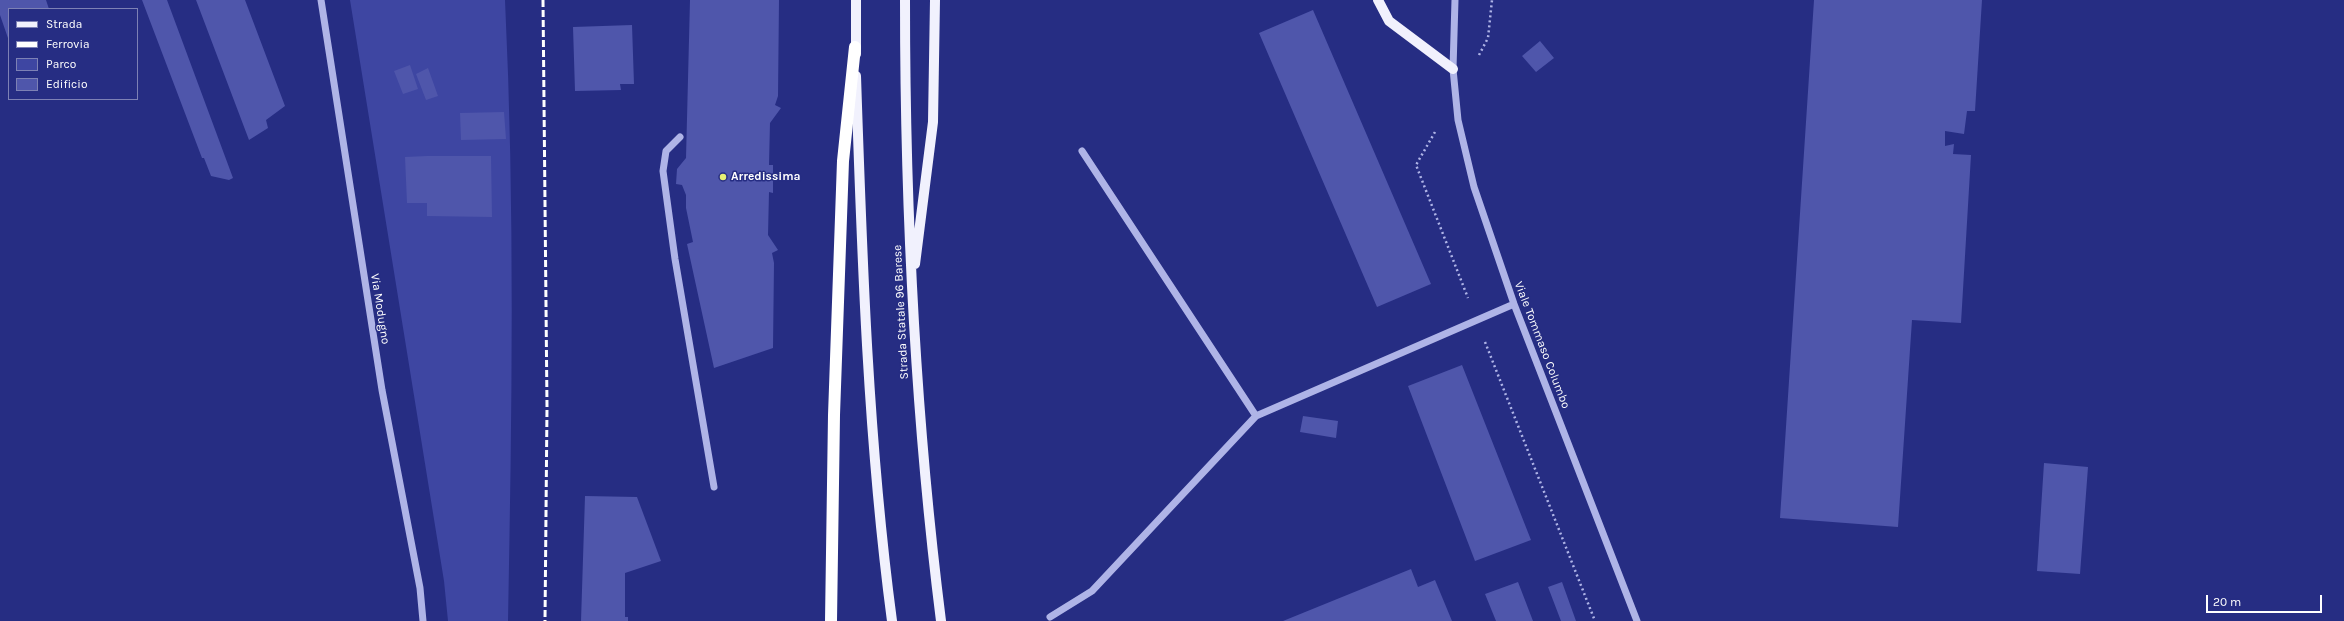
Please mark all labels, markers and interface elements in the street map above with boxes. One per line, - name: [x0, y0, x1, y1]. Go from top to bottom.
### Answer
- legend: [8, 8, 138, 100]
- text: Strada: [46, 17, 82, 31]
- text: Ferrovia: [46, 37, 90, 51]
- text: Parco: [46, 57, 76, 71]
- text: Edificio: [46, 77, 87, 91]
- place label: Arredissima: [731, 170, 801, 184]
- marker: Arredissima: [718, 172, 728, 182]
- street label: Strada Statale 96 Barese: [890, 244, 912, 380]
- street label: Via Modugno: [367, 273, 393, 345]
- street label: Viale Tommaso Columbo: [1511, 279, 1573, 411]
- scale bar: [2208, 587, 2324, 613]
- text: 20 m: [2213, 595, 2241, 609]

